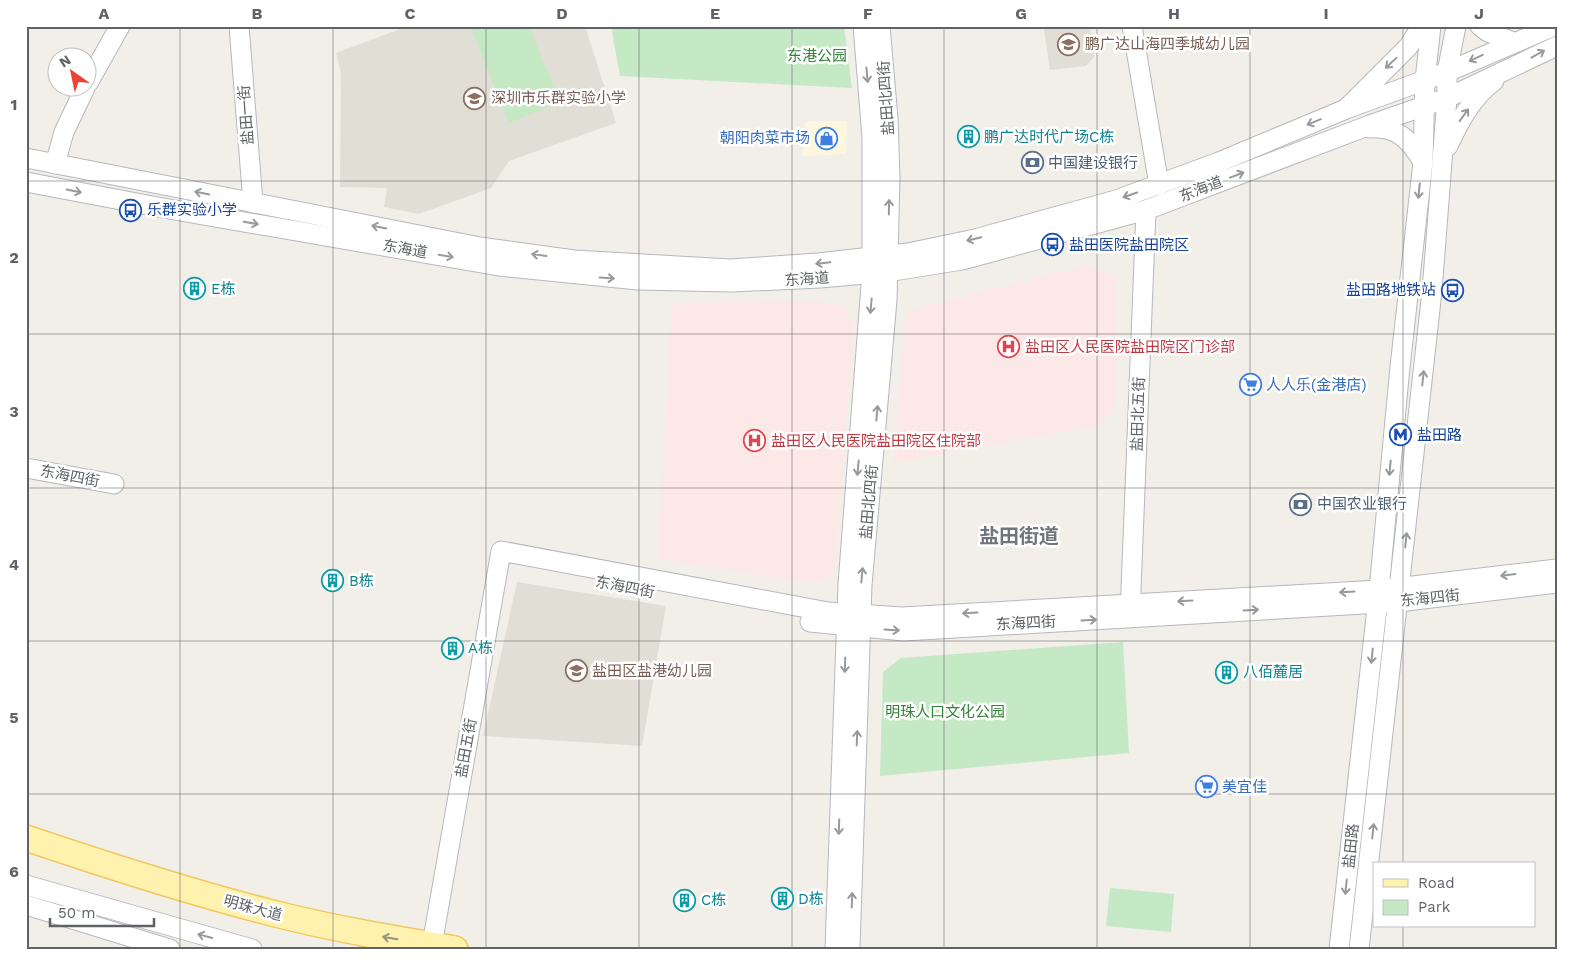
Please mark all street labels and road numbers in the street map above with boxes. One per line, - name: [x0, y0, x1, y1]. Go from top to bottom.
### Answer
- street label: 盐田北四街: [874, 60, 898, 136]
- street label: 盐田一街: [235, 84, 257, 146]
- street label: 东海道: [1177, 173, 1225, 205]
- street label: 东海道: [381, 236, 429, 262]
- street label: 东海道: [784, 268, 830, 290]
- street label: 盐田北五街: [1128, 376, 1148, 452]
- street label: 东海四街: [39, 461, 101, 491]
- street label: 盐田北四街: [857, 464, 881, 540]
- street label: 东海四街: [594, 572, 656, 602]
- street label: 东海四街: [1399, 586, 1461, 610]
- street label: 东海四街: [996, 612, 1056, 634]
- street label: 盐田五街: [452, 717, 480, 779]
- street label: 盐田路: [1340, 823, 1362, 869]
- street label: 明珠大道: [222, 892, 284, 924]

